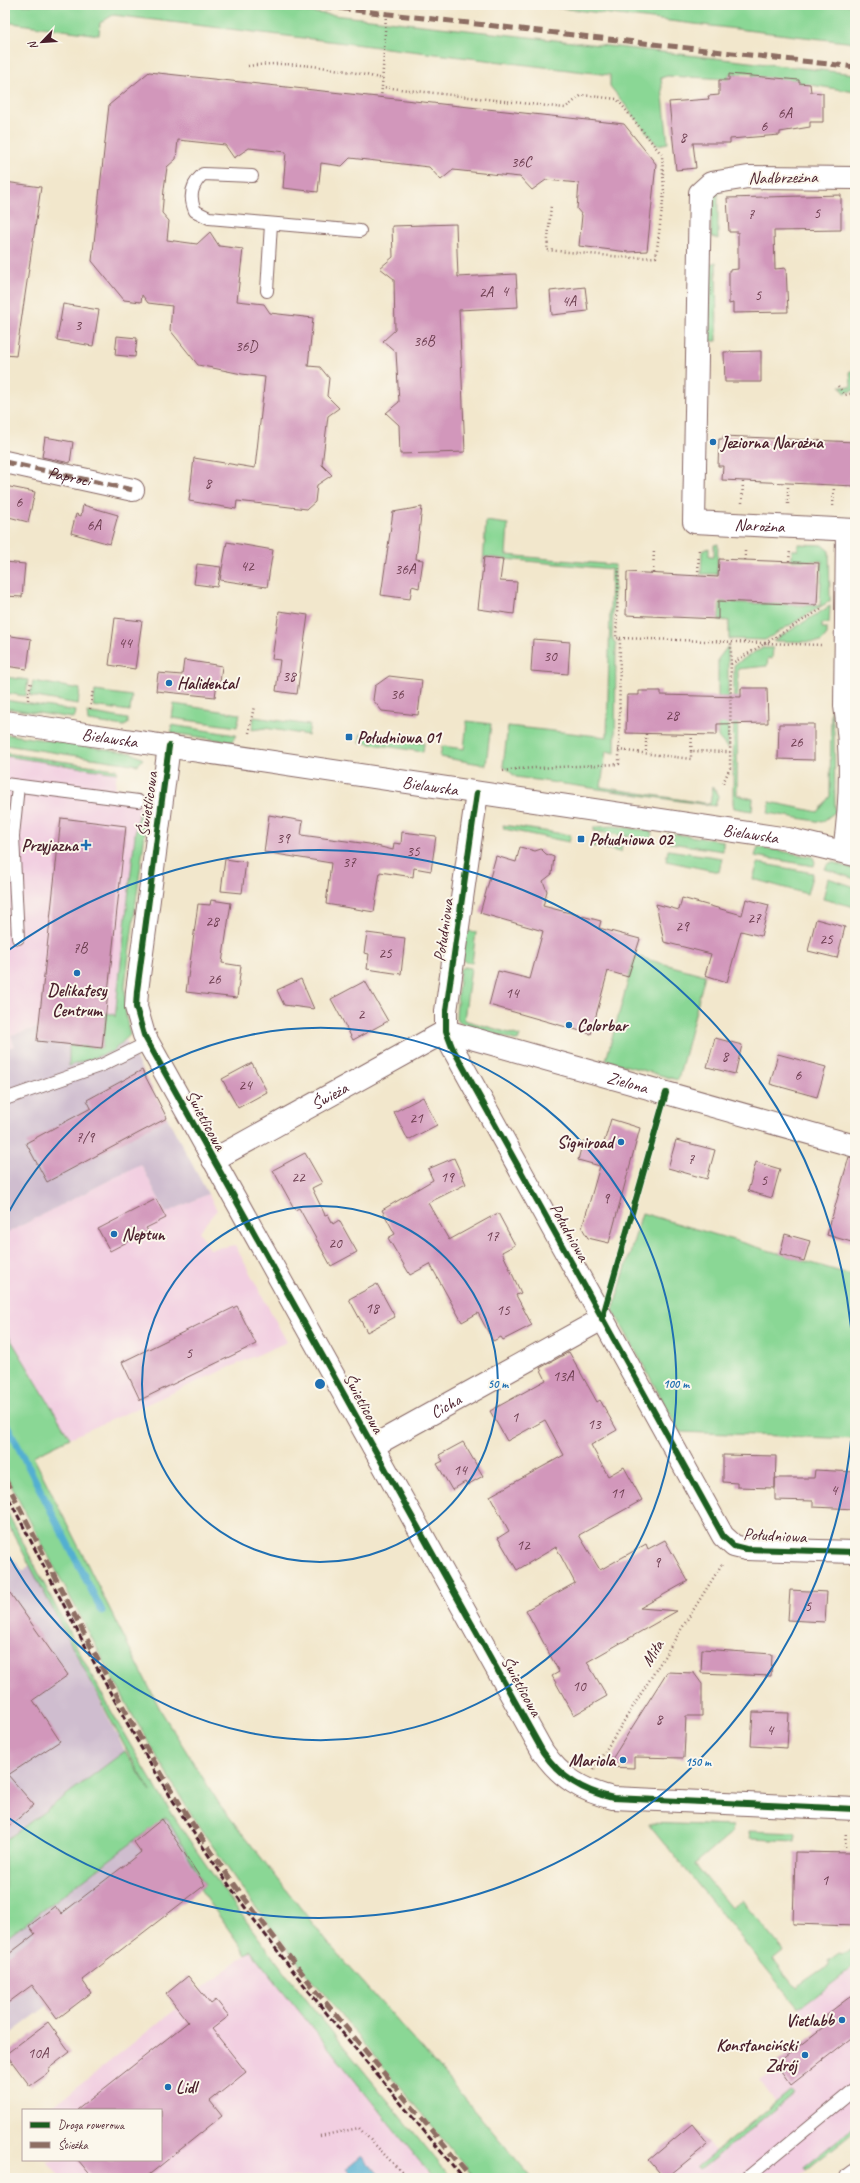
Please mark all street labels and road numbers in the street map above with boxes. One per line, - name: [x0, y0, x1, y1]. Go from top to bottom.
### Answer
- street label: Nadbrzeżna: [748, 166, 819, 189]
- street label: Paproci: [46, 462, 95, 492]
- street label: Narożna: [734, 514, 787, 538]
- street label: Bielawska: [81, 724, 140, 753]
- street label: Świetlicowa: [132, 769, 163, 838]
- street label: Bielawska: [401, 772, 461, 801]
- street label: Bielawska: [721, 819, 781, 849]
- street label: Południowa: [429, 896, 459, 963]
- street label: Zielona: [605, 1067, 652, 1099]
- street label: Świeża: [307, 1077, 353, 1115]
- street label: Świetlicowa: [181, 1086, 232, 1155]
- street label: Południowa: [545, 1199, 595, 1266]
- street label: Świetlicowa: [339, 1369, 390, 1438]
- street label: Cicha: [427, 1389, 466, 1423]
- street label: Południowa: [743, 1523, 809, 1548]
- street label: Miła: [636, 1635, 669, 1670]
- street label: Świetlicowa: [497, 1652, 548, 1721]

